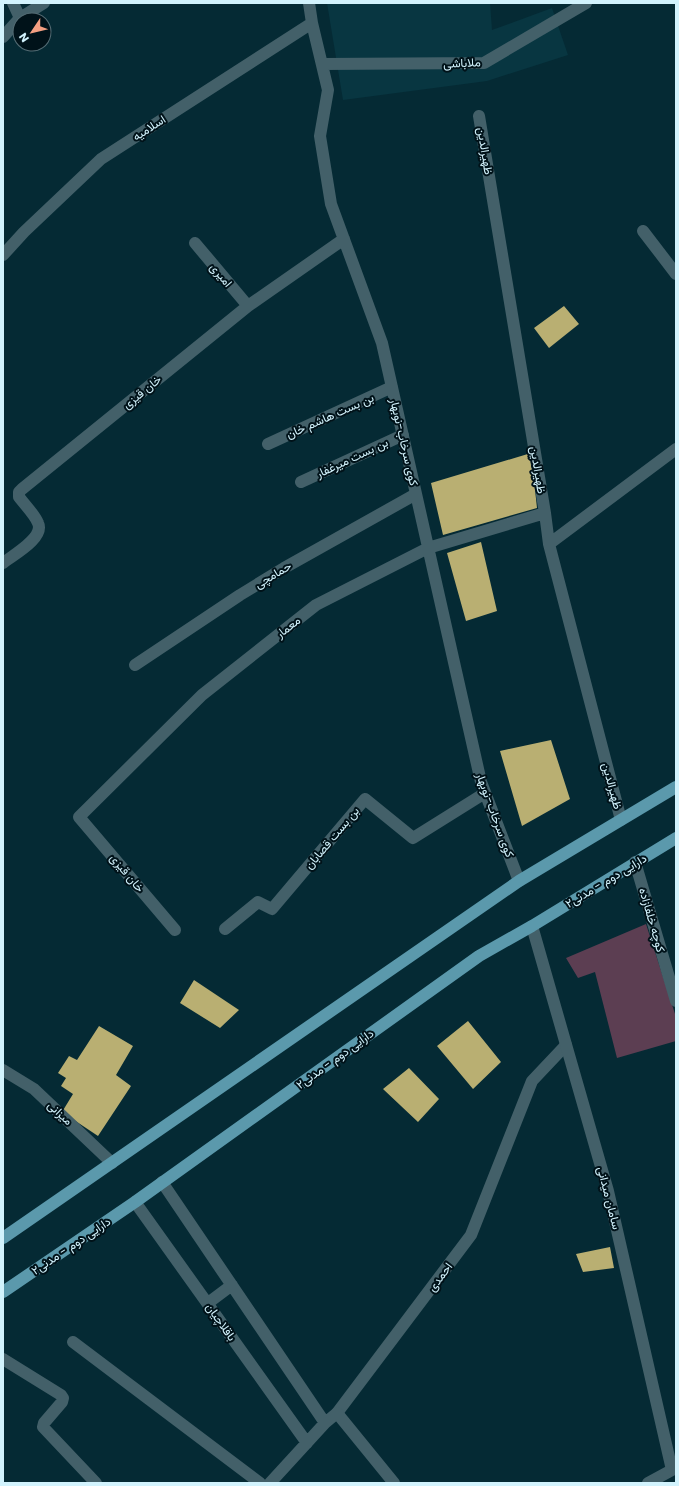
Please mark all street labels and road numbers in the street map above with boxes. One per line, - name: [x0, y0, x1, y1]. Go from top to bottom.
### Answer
- street label: ملاباشی: [443, 53, 481, 72]
- street label: اسلامیه: [129, 111, 169, 145]
- street label: ظهیرالدین: [473, 126, 498, 176]
- street label: امیری: [206, 259, 237, 291]
- street label: خان قیزی: [119, 371, 165, 413]
- street label: بن بست هاشم خان: [283, 389, 376, 443]
- street label: کوی سرخاب-نوبهار: [386, 395, 423, 487]
- street label: بن بست میرغفار: [312, 433, 391, 482]
- street label: ظهیرالدین: [526, 445, 551, 495]
- street label: حمامچی: [251, 557, 294, 592]
- street label: معمار: [271, 611, 304, 642]
- street label: ظهیرالدین: [598, 761, 627, 811]
- street label: کوی سرخاب-نوبهار: [472, 769, 519, 860]
- street label: بن بست قصابان: [300, 803, 363, 873]
- street label: دارایی دوم - مدنی۲: [562, 849, 650, 912]
- street label: خان قیزی: [106, 850, 149, 896]
- street label: کوچه خلفازاده: [635, 886, 670, 954]
- street label: دارایی دوم - مدنی۲: [292, 1024, 377, 1093]
- street label: میزانی: [44, 1097, 77, 1129]
- street label: سامان میدانی: [593, 1164, 626, 1231]
- street label: دارایی دوم - مدنی۲: [28, 1213, 114, 1278]
- street label: احمدی: [423, 1259, 456, 1295]
- street label: باقلاچیان: [202, 1299, 241, 1344]

